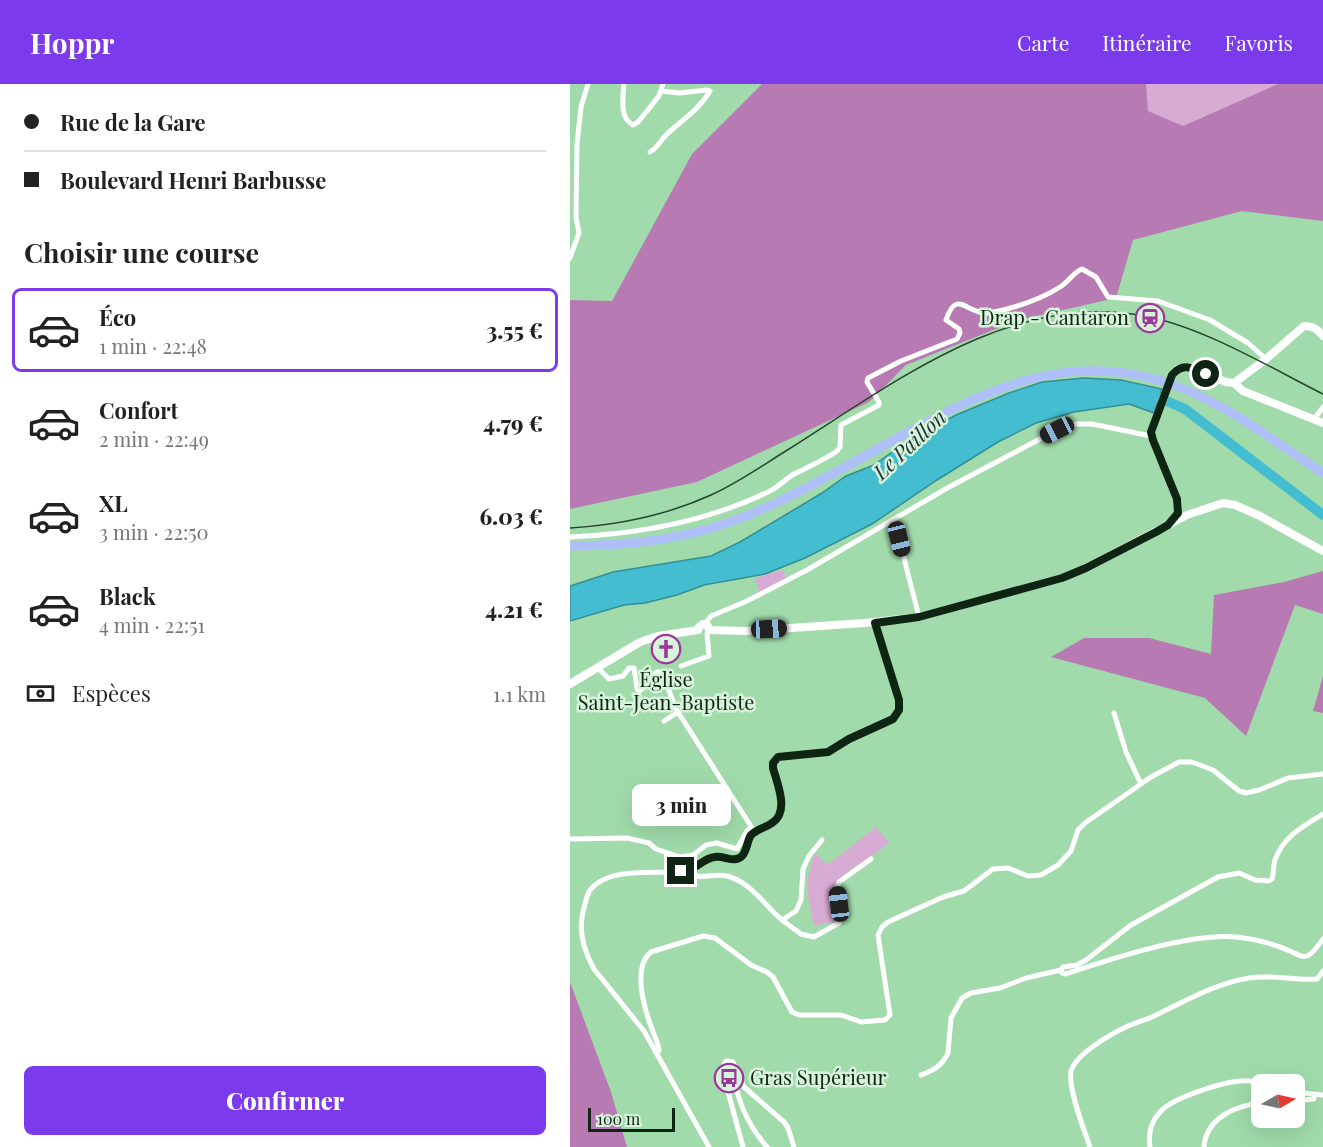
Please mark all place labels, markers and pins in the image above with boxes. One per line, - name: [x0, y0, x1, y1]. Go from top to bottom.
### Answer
- station icon: Drap - Cantaron: [1134, 302, 1166, 334]
- place label: Drap - Cantaron: [980, 303, 1129, 330]
- church icon: Église Saint-Jean-Baptiste: [650, 633, 682, 665]
- place label: Église Saint-Jean-Baptiste: [578, 665, 754, 715]
- bus stop icon: Gras Supérieur: [713, 1062, 745, 1094]
- place label: Gras Supérieur: [750, 1063, 886, 1090]

